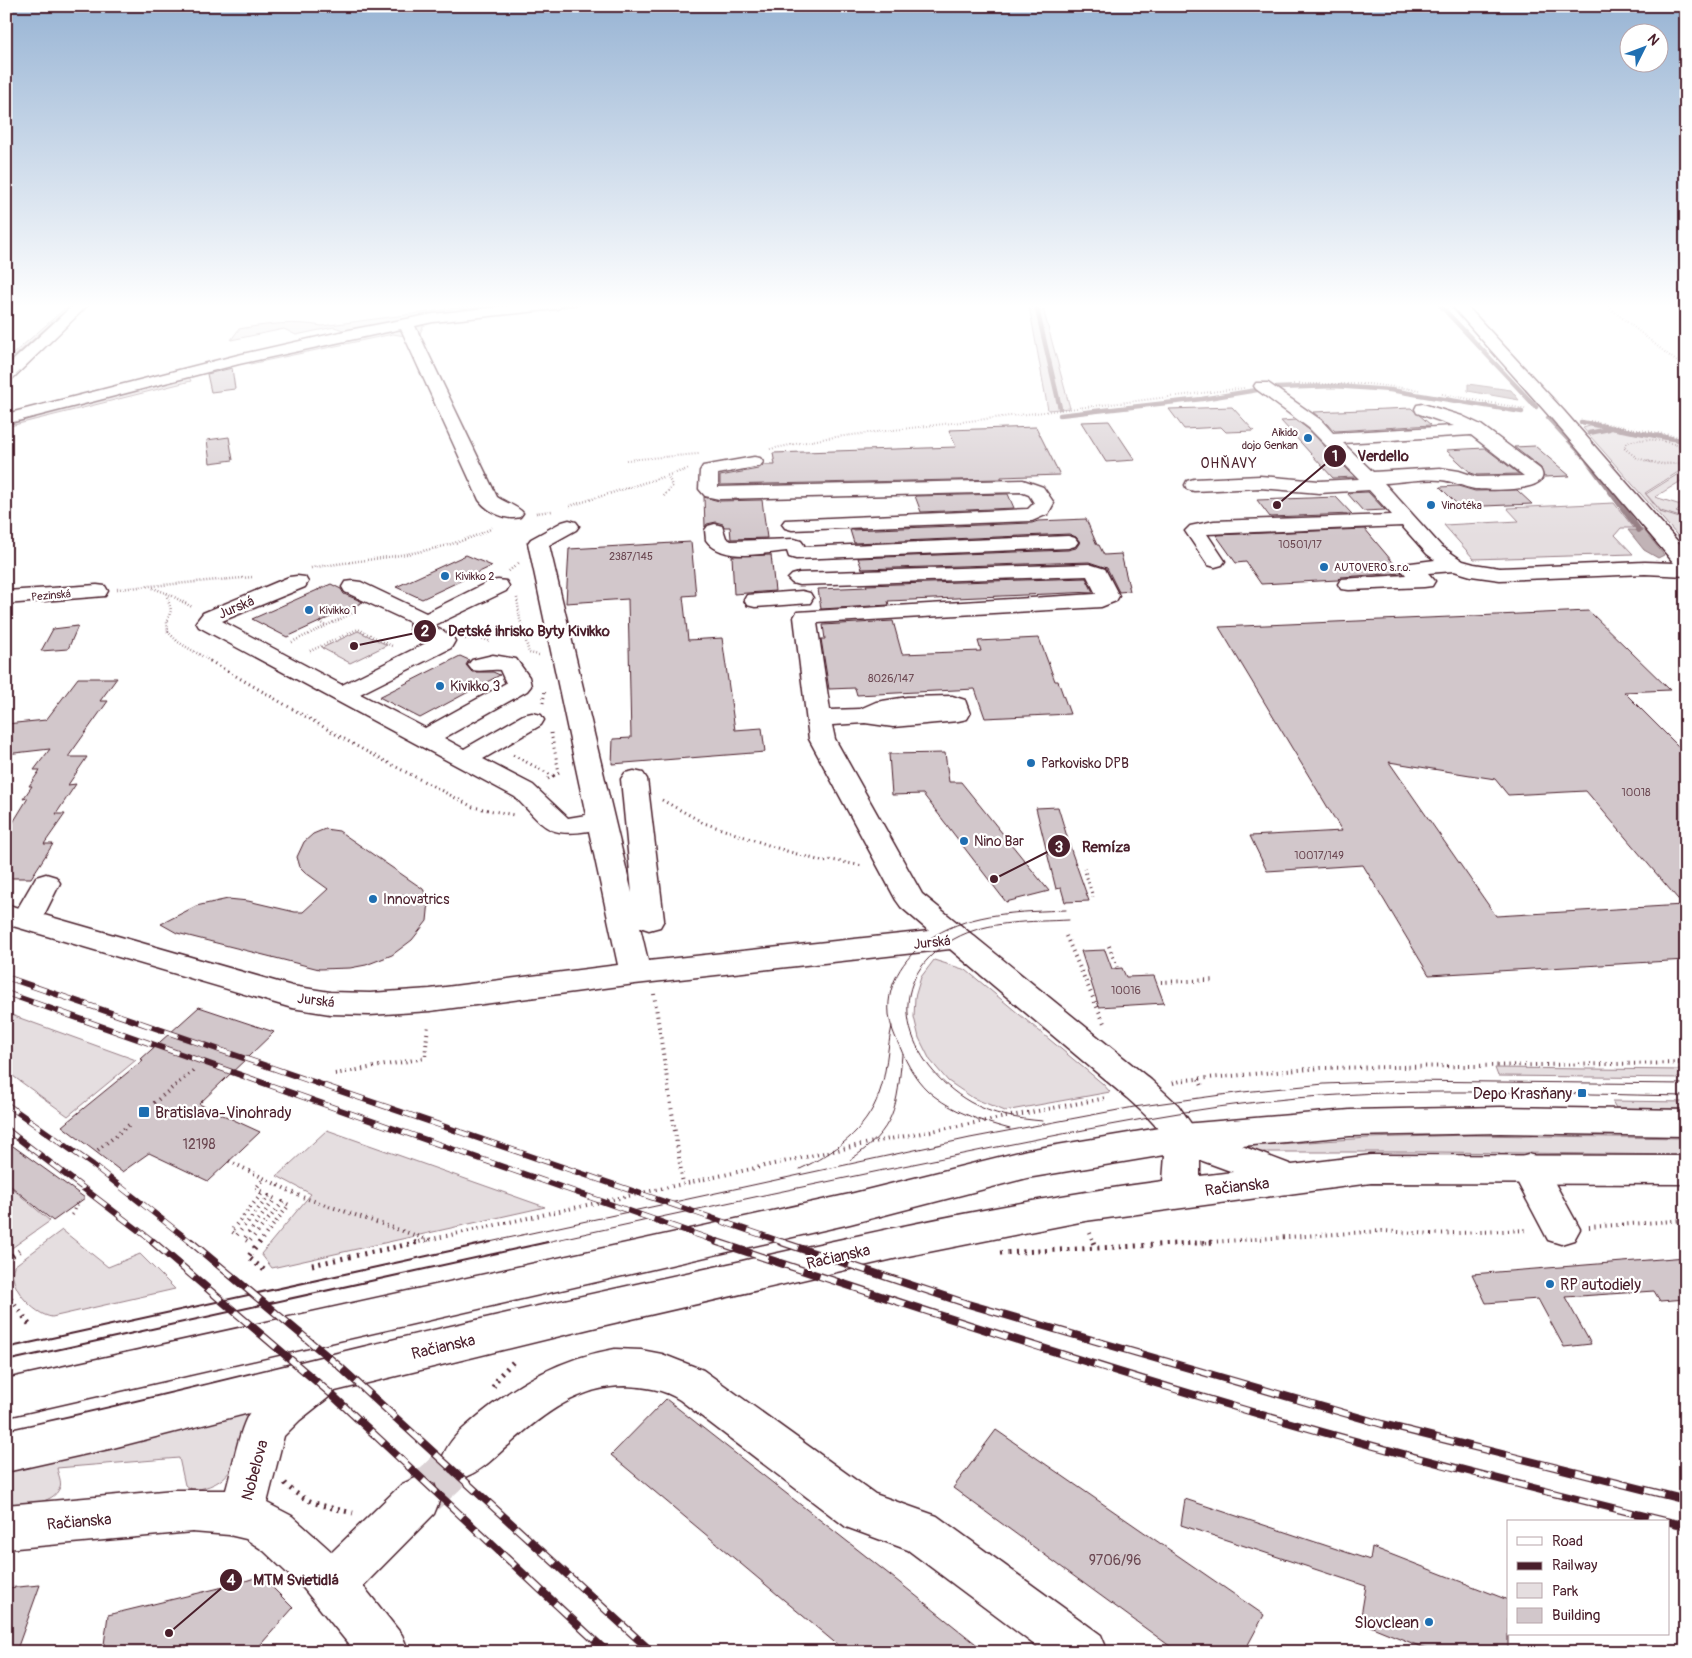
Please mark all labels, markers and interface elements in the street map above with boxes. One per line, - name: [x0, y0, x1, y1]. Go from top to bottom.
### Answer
- north arrow: [1620, 22, 1670, 72]
- text: N: [1644, 30, 1663, 49]
- place label: Aikido dojo Genkan: [1242, 426, 1298, 452]
- marker: Aikido dojo Genkan: [1302, 432, 1314, 444]
- callout: Verdello: [1323, 441, 1419, 471]
- text: 1: [1332, 447, 1338, 466]
- text: Verdello: [1357, 447, 1409, 466]
- district label: OHŇAVY: [1200, 455, 1258, 472]
- marker: Vinotéka: [1425, 499, 1437, 511]
- place label: Vinotéka: [1441, 499, 1482, 512]
- house number: 10501/17: [1278, 538, 1322, 551]
- house number: 2387/145: [609, 550, 653, 563]
- marker: AUTOVERO s.r.o.: [1318, 561, 1330, 573]
- place label: AUTOVERO s.r.o.: [1334, 561, 1411, 574]
- marker: Kivikko 2: [439, 570, 451, 582]
- place label: Kivikko 2: [455, 570, 494, 583]
- street label: Pezinská: [31, 587, 71, 604]
- street label: Jurská: [216, 592, 257, 623]
- marker: Kivikko 1: [303, 604, 315, 616]
- place label: Kivikko 1: [319, 604, 357, 617]
- callout: Detské ihrisko Byty Kivikko: [413, 616, 620, 646]
- text: 2: [421, 622, 429, 641]
- text: Detské ihrisko Byty Kivikko: [448, 622, 610, 641]
- house number: 8026/147: [868, 672, 914, 685]
- place label: Kivikko 3: [450, 678, 500, 695]
- marker: Kivikko 3: [434, 680, 446, 692]
- place label: Parkovisko DPB: [1041, 755, 1129, 772]
- marker: Parkovisko DPB: [1025, 757, 1037, 769]
- house number: 10018: [1621, 786, 1651, 799]
- callout: Remíza: [1047, 831, 1140, 861]
- place label: Nino Bar: [974, 833, 1024, 850]
- marker: Nino Bar: [958, 835, 970, 847]
- text: 3: [1055, 838, 1063, 857]
- text: Remíza: [1082, 838, 1130, 857]
- house number: 10017/149: [1294, 849, 1344, 862]
- place label: Innovatrics: [383, 891, 450, 908]
- marker: Innovatrics: [367, 893, 379, 905]
- street label: Jurská: [913, 932, 952, 953]
- house number: 10016: [1111, 984, 1141, 997]
- street label: Jurská: [296, 990, 336, 1011]
- place label: Depo Krasňany: [1473, 1084, 1572, 1104]
- marker: Depo Krasňany: [1576, 1087, 1588, 1099]
- place label: Bratislava-Vinohrady: [155, 1103, 292, 1123]
- marker: Bratislava-Vinohrady: [137, 1105, 151, 1119]
- house number: 12198: [182, 1136, 216, 1153]
- street label: Račianska: [1204, 1173, 1271, 1201]
- street label: Račianska: [804, 1240, 872, 1274]
- place label: RP autodiely: [1560, 1275, 1641, 1295]
- marker: RP autodiely: [1544, 1278, 1556, 1290]
- street label: Račianska: [409, 1330, 477, 1364]
- street label: Nobelova: [237, 1438, 273, 1503]
- street label: Račianska: [46, 1509, 112, 1535]
- legend: [1507, 1520, 1670, 1636]
- text: Road: [1552, 1532, 1583, 1551]
- house number: 9706/96: [1089, 1552, 1141, 1569]
- text: Railway: [1552, 1556, 1598, 1575]
- callout: MTM Svietidlá: [219, 1565, 349, 1595]
- text: 4: [227, 1571, 236, 1590]
- text: MTM Svietidlá: [253, 1571, 339, 1590]
- text: Park: [1552, 1582, 1579, 1601]
- text: Building: [1552, 1606, 1600, 1625]
- place label: Slovclean: [1354, 1613, 1419, 1633]
- marker: Slovclean: [1423, 1616, 1435, 1628]

